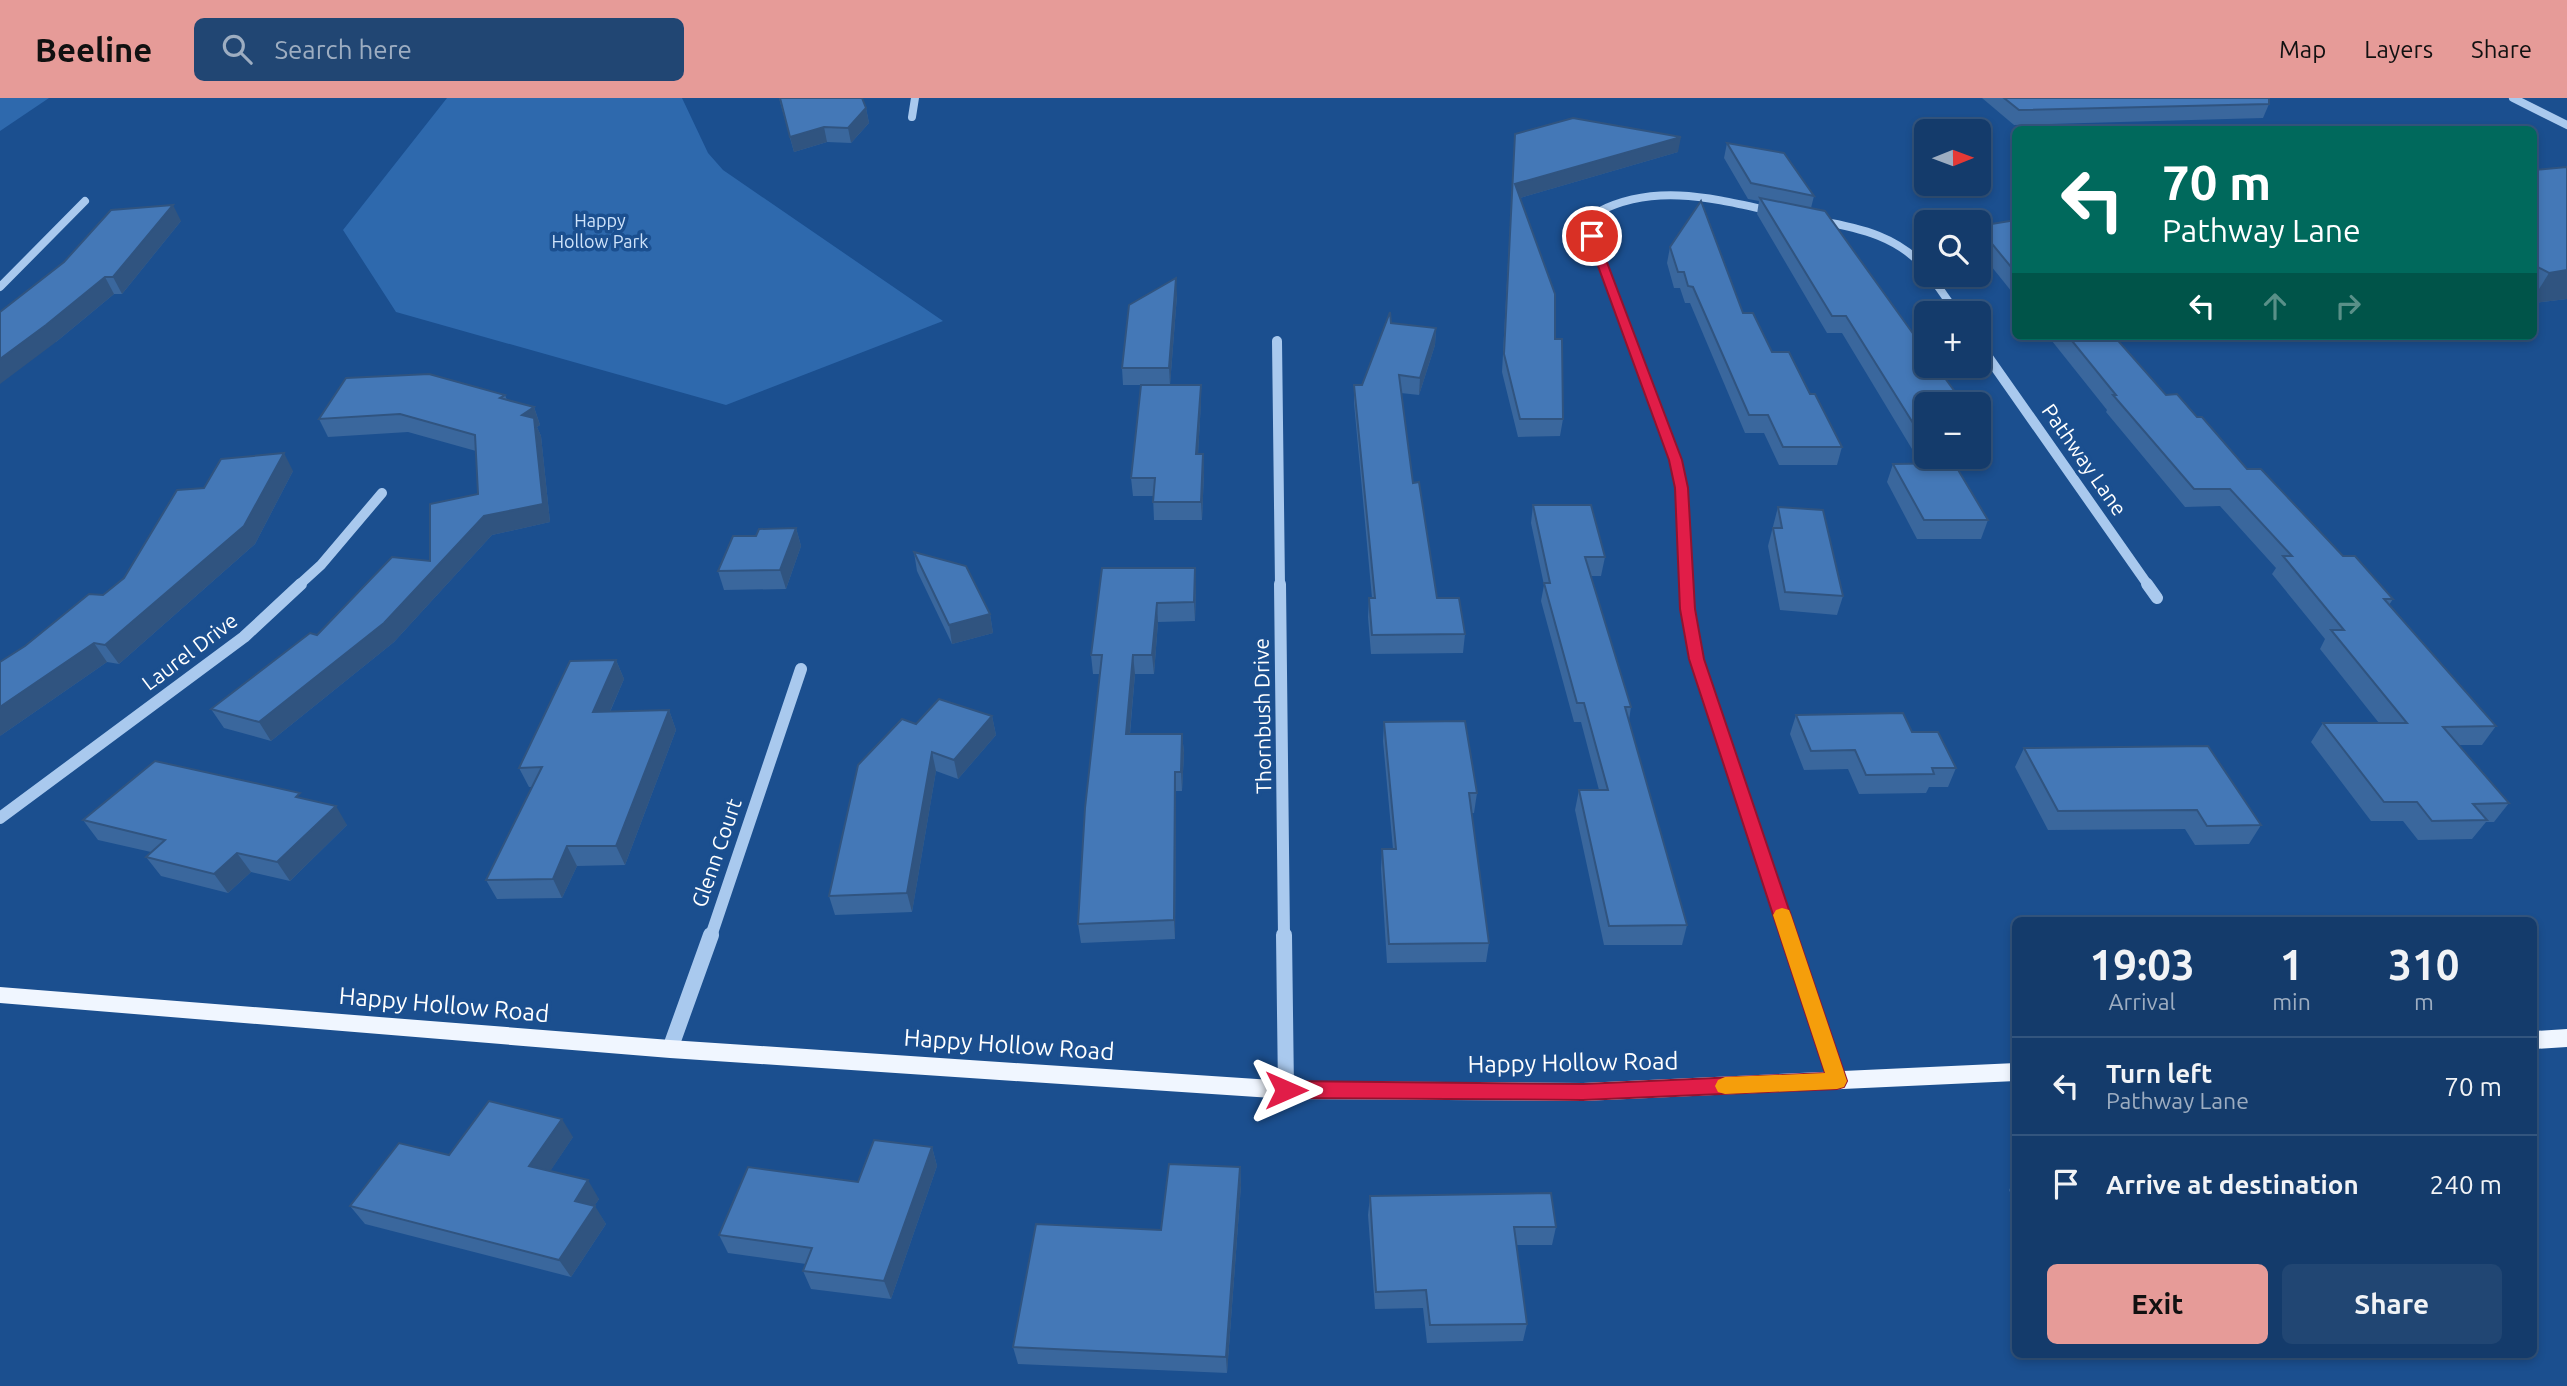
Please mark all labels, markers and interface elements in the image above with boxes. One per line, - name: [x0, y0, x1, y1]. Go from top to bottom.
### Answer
- search box: [194, 18, 684, 81]
- icon: search: [218, 30, 256, 68]
- text: Beeline: [35, 31, 152, 68]
- text: Search here: [274, 35, 412, 64]
- text: Map: [2279, 36, 2326, 63]
- text: Layers: [2364, 36, 2433, 63]
- text: Share: [2471, 36, 2532, 63]
- north arrow: [1914, 119, 1992, 196]
- map controls: [1914, 119, 1991, 469]
- icon: left: [2047, 154, 2138, 245]
- text: 70 m: [2162, 154, 2271, 209]
- pin: [1562, 206, 1622, 266]
- park label: Happy Hollow Park: [552, 210, 648, 251]
- button: search: [1914, 210, 1991, 287]
- text: Pathway Lane: [2162, 212, 2361, 248]
- icon: arrive: [1573, 217, 1611, 255]
- icon: left: [2183, 287, 2221, 325]
- icon: ahead: [2256, 287, 2294, 325]
- icon: right: [2329, 287, 2367, 325]
- button: +: [1914, 301, 1991, 378]
- button: −: [1914, 392, 1991, 469]
- street label: Pathway Lane: [2038, 399, 2132, 520]
- street label: Laurel Drive: [137, 608, 242, 695]
- street label: Thornbush Drive: [1249, 638, 1275, 794]
- street label: Glenn Court: [686, 795, 746, 910]
- text: 19:03: [2090, 941, 2195, 988]
- text: 1: [2280, 941, 2303, 988]
- text: 310: [2388, 941, 2459, 988]
- street label: Happy Hollow Road: [338, 982, 550, 1027]
- text: Arrival: [2109, 989, 2176, 1014]
- text: min: [2272, 989, 2311, 1014]
- text: m: [2414, 989, 2434, 1014]
- street label: Happy Hollow Road: [903, 1024, 1115, 1065]
- street label: Happy Hollow Road: [1467, 1047, 1679, 1078]
- position arrow: [1249, 1053, 1323, 1127]
- text: Turn left: [2106, 1059, 2212, 1088]
- icon: left: [2047, 1067, 2085, 1105]
- text: 70 m: [2444, 1072, 2502, 1101]
- text: Pathway Lane: [2106, 1088, 2249, 1113]
- icon: arrive: [2047, 1165, 2085, 1203]
- text: Arrive at destination: [2106, 1170, 2359, 1199]
- text: 240 m: [2430, 1170, 2502, 1199]
- button: Exit: [2047, 1264, 2268, 1344]
- button: Share: [2282, 1264, 2502, 1344]

